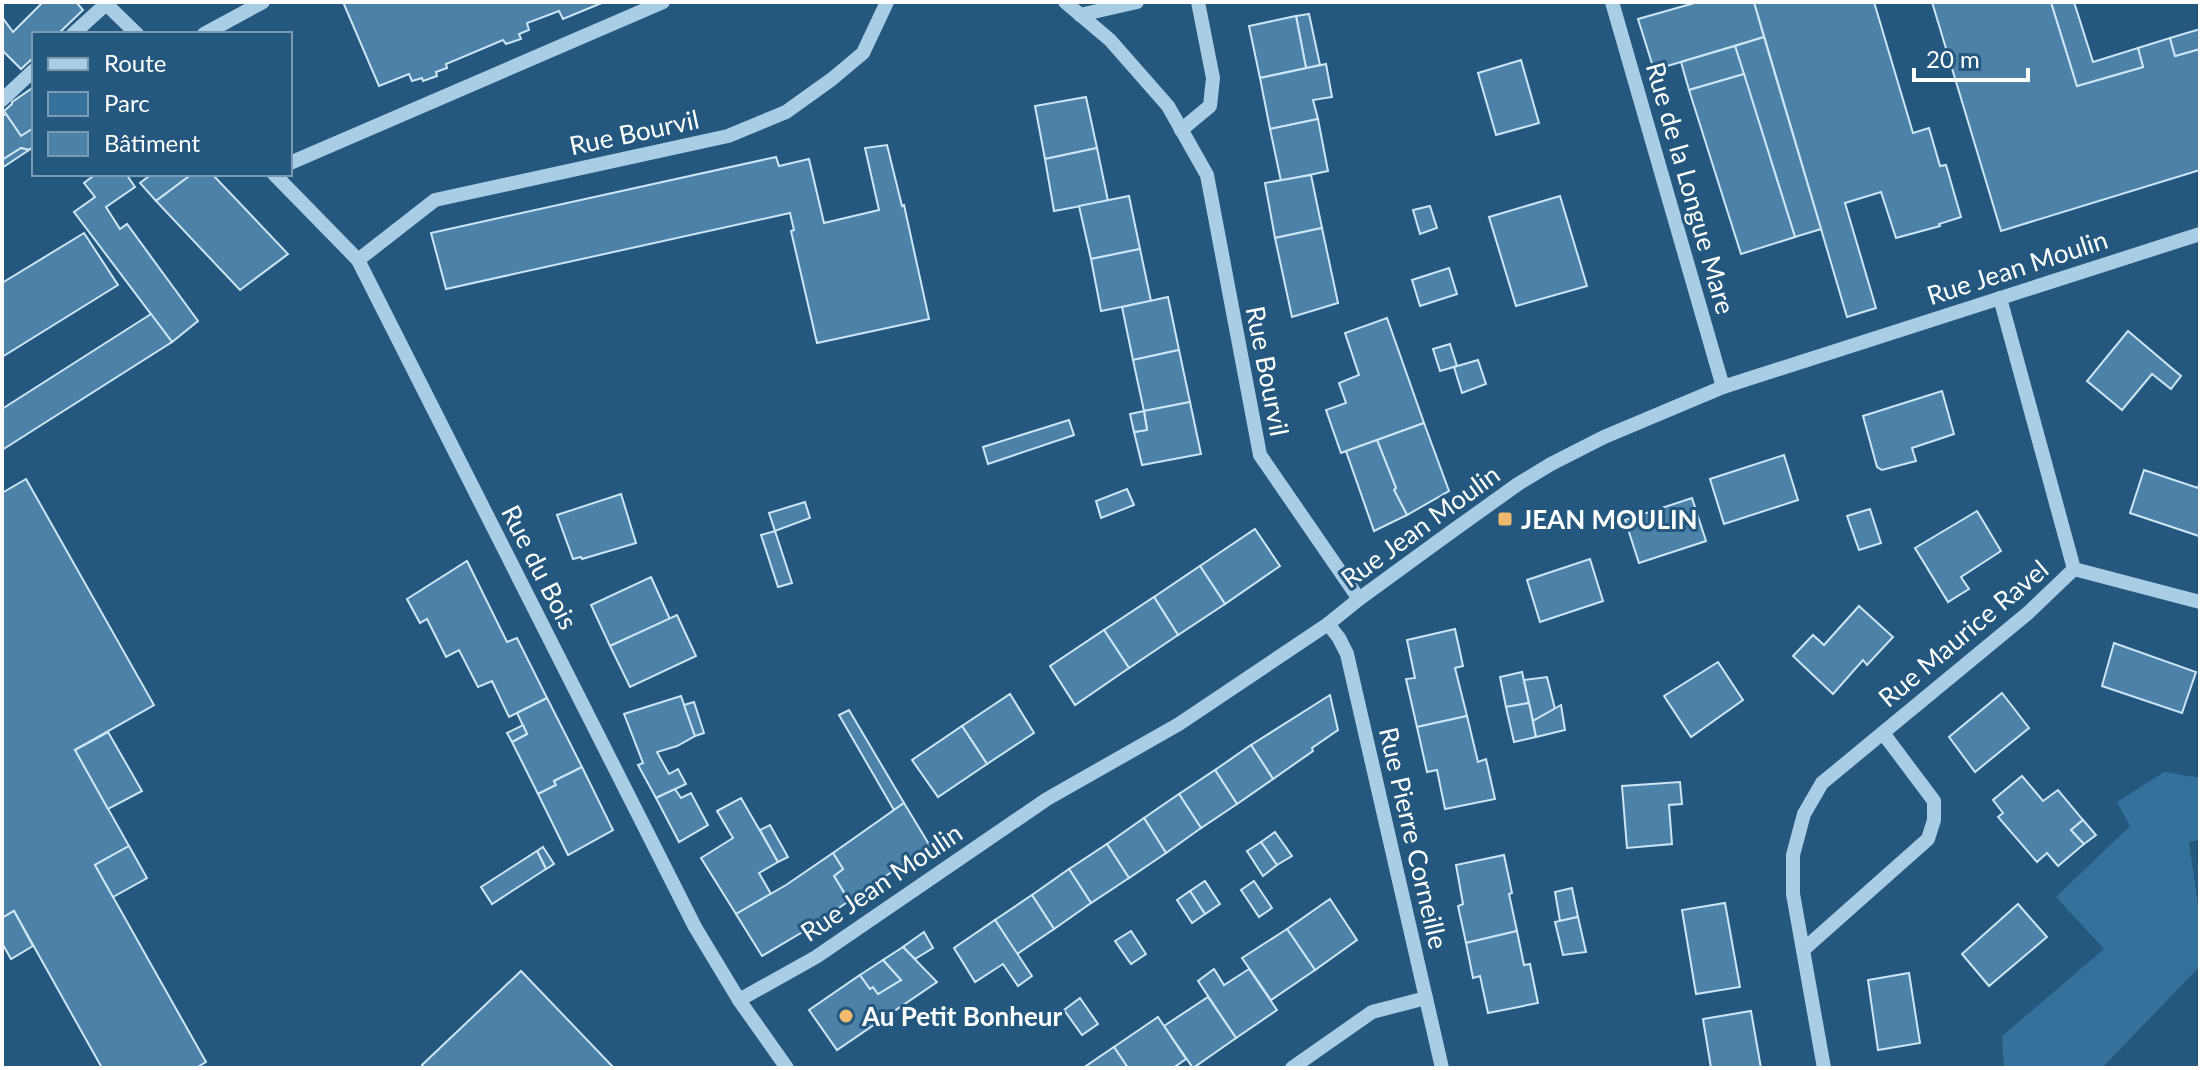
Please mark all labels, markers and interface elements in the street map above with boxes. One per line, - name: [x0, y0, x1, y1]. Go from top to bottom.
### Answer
- legend: [32, 32, 292, 176]
- scale bar: [1914, 32, 2028, 82]
- text: 20 m: [1926, 44, 1980, 73]
- text: Route: [104, 48, 166, 77]
- street label: Rue de la Longue Mare: [1640, 58, 1742, 318]
- text: Parc: [104, 88, 150, 117]
- street label: Rue Bourvil: [566, 103, 702, 161]
- text: Bâtiment: [104, 128, 201, 157]
- street label: Rue Jean Moulin: [1923, 223, 2111, 311]
- street label: Rue Bourvil: [1240, 303, 1296, 439]
- street label: Rue Jean Moulin: [1335, 458, 1505, 594]
- street label: Rue du Bois: [495, 500, 585, 634]
- place label: JEAN MOULIN: [1521, 503, 1698, 535]
- marker: JEAN MOULIN: [1496, 510, 1514, 528]
- street label: Rue Maurice Ravel: [1872, 553, 2054, 713]
- street label: Rue Pierre Corneille: [1373, 724, 1455, 952]
- street label: Rue Jean Moulin: [794, 816, 968, 948]
- place label: Au Petit Bonheur: [861, 1000, 1062, 1032]
- marker: Au Petit Bonheur: [837, 1007, 855, 1025]

